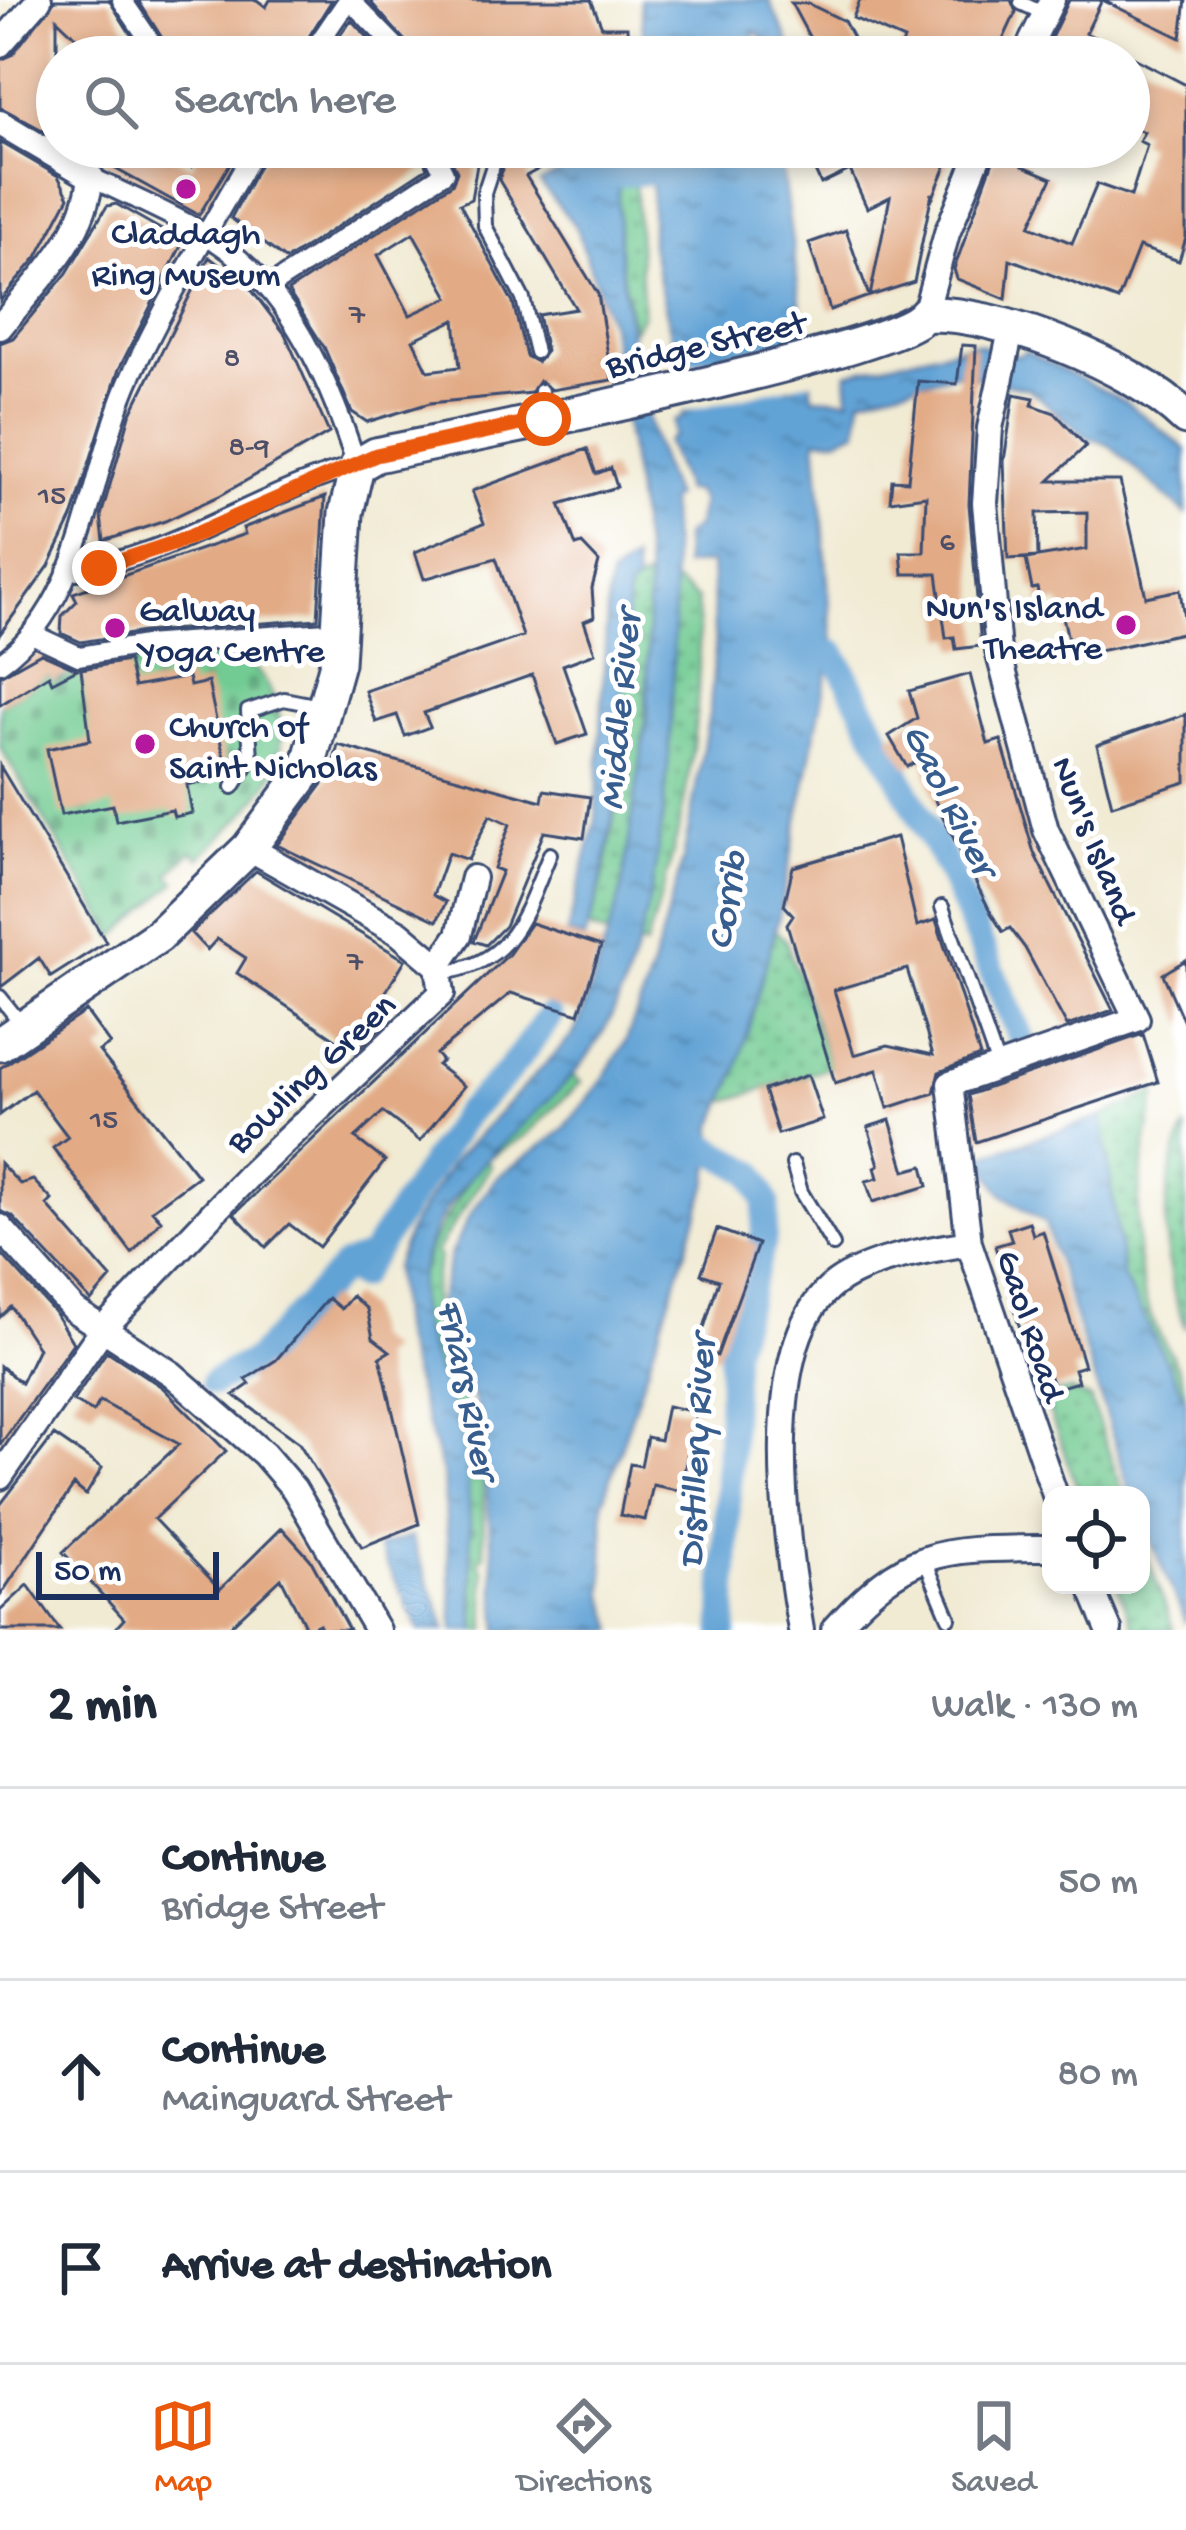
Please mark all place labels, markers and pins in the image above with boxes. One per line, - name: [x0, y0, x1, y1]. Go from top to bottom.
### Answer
- marker: Claddagh Ring Museum: [173, 176, 199, 202]
- place label: Claddagh Ring Museum: [92, 215, 280, 299]
- place label: Nun's Island Theatre: [926, 589, 1105, 673]
- place label: Galway Yoga Centre: [136, 592, 325, 676]
- marker: Nun's Island Theatre: [1113, 612, 1139, 638]
- marker: Galway Yoga Centre: [102, 615, 128, 641]
- place label: Church of Saint Nicholas: [169, 708, 378, 792]
- marker: Church of Saint Nicholas: [132, 731, 158, 757]

